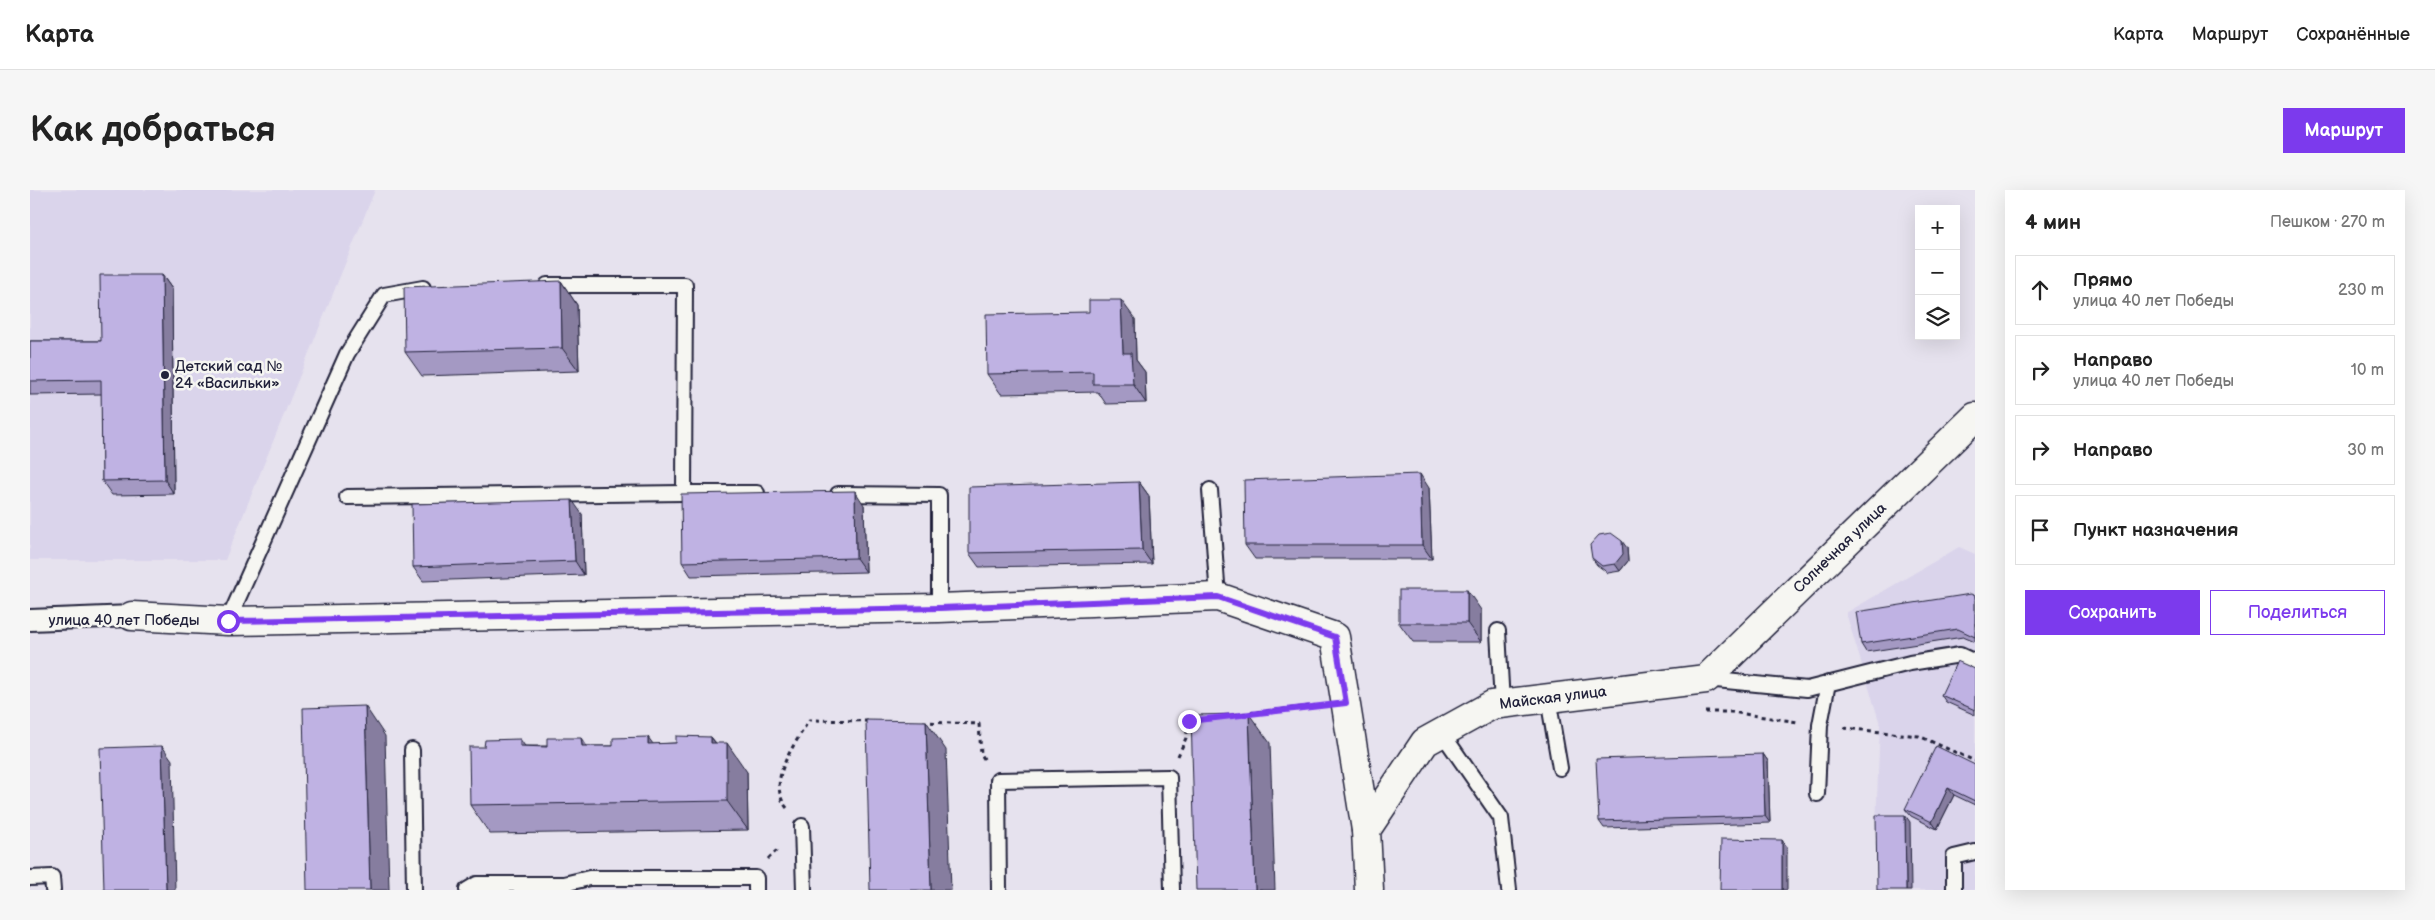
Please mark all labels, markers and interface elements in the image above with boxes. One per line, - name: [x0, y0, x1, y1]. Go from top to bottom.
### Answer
- text: Карта: [25, 20, 94, 49]
- text: Карта: [2113, 24, 2164, 45]
- text: Маршрут: [2192, 24, 2268, 45]
- text: Сохранённые: [2296, 24, 2410, 45]
- button: Маршрут: [2283, 108, 2405, 153]
- text: Как добраться: [30, 109, 276, 152]
- map controls: [1915, 205, 1960, 340]
- button: +: [1915, 205, 1960, 250]
- text: 4 мин: [2025, 210, 2081, 235]
- text: Пешком · 270 m: [2270, 213, 2385, 232]
- button: −: [1915, 250, 1960, 295]
- text: Прямо: [2073, 269, 2133, 292]
- icon: ahead: [2026, 276, 2054, 304]
- text: 230 m: [2338, 281, 2384, 300]
- text: улица 40 лет Победы: [2073, 292, 2234, 311]
- button: layers: [1915, 295, 1960, 340]
- text: Направо: [2073, 349, 2153, 372]
- icon: right: [2026, 356, 2054, 384]
- place label: Детский сад № 24 «Васильки»: [175, 357, 282, 393]
- text: 10 m: [2351, 361, 2384, 380]
- marker: Детский сад № 24 «Васильки»: [159, 369, 171, 381]
- text: улица 40 лет Победы: [2073, 372, 2234, 391]
- icon: right: [2026, 436, 2054, 464]
- text: Направо: [2073, 439, 2153, 462]
- text: 30 m: [2347, 441, 2384, 460]
- street label: Солнечная улица: [1789, 499, 1891, 597]
- icon: arrive: [2026, 516, 2054, 544]
- text: Пункт назначения: [2073, 519, 2238, 542]
- button: Сохранить: [2025, 590, 2200, 635]
- button: Поделиться: [2210, 590, 2385, 635]
- route start: [217, 610, 240, 633]
- street label: улица 40 лет Победы: [48, 611, 200, 630]
- street label: Майская улица: [1498, 682, 1608, 714]
- route end: [1178, 710, 1201, 733]

